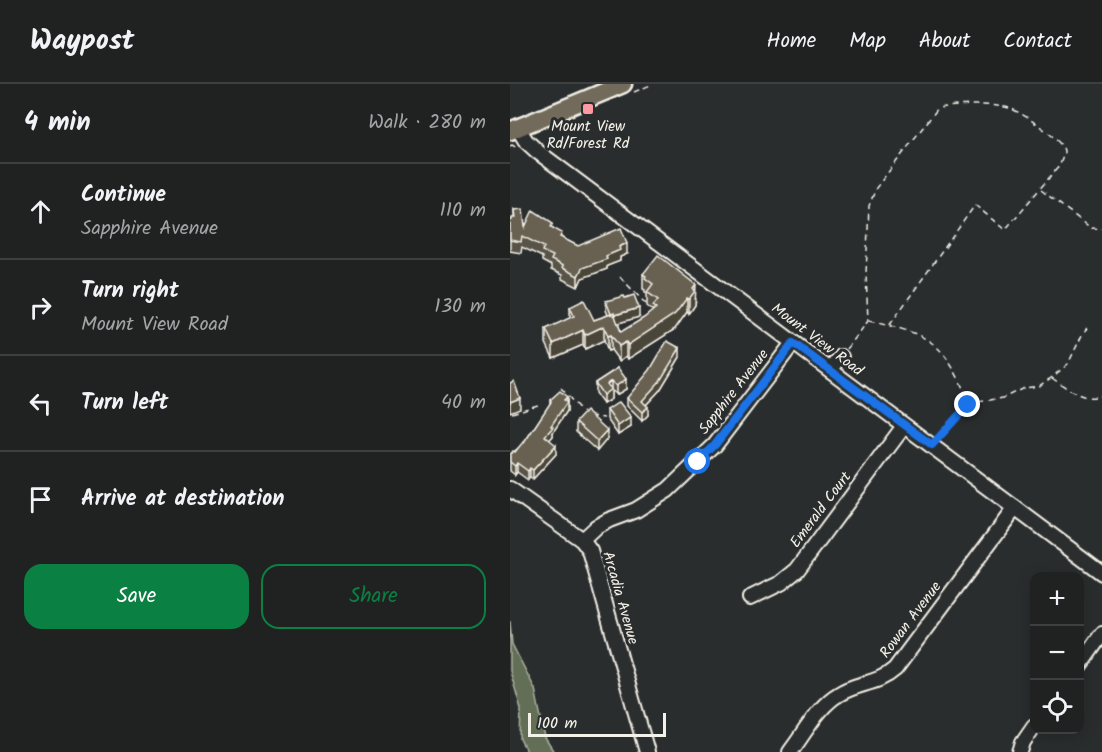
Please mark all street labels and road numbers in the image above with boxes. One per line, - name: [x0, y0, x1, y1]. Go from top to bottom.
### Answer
- street label: Mount View Road: [766, 297, 869, 383]
- street label: Sapphire Avenue: [693, 344, 775, 440]
- street label: Emerald Court: [784, 467, 858, 553]
- street label: Arcadia Avenue: [595, 549, 645, 648]
- street label: Rowan Avenue: [874, 576, 948, 664]

